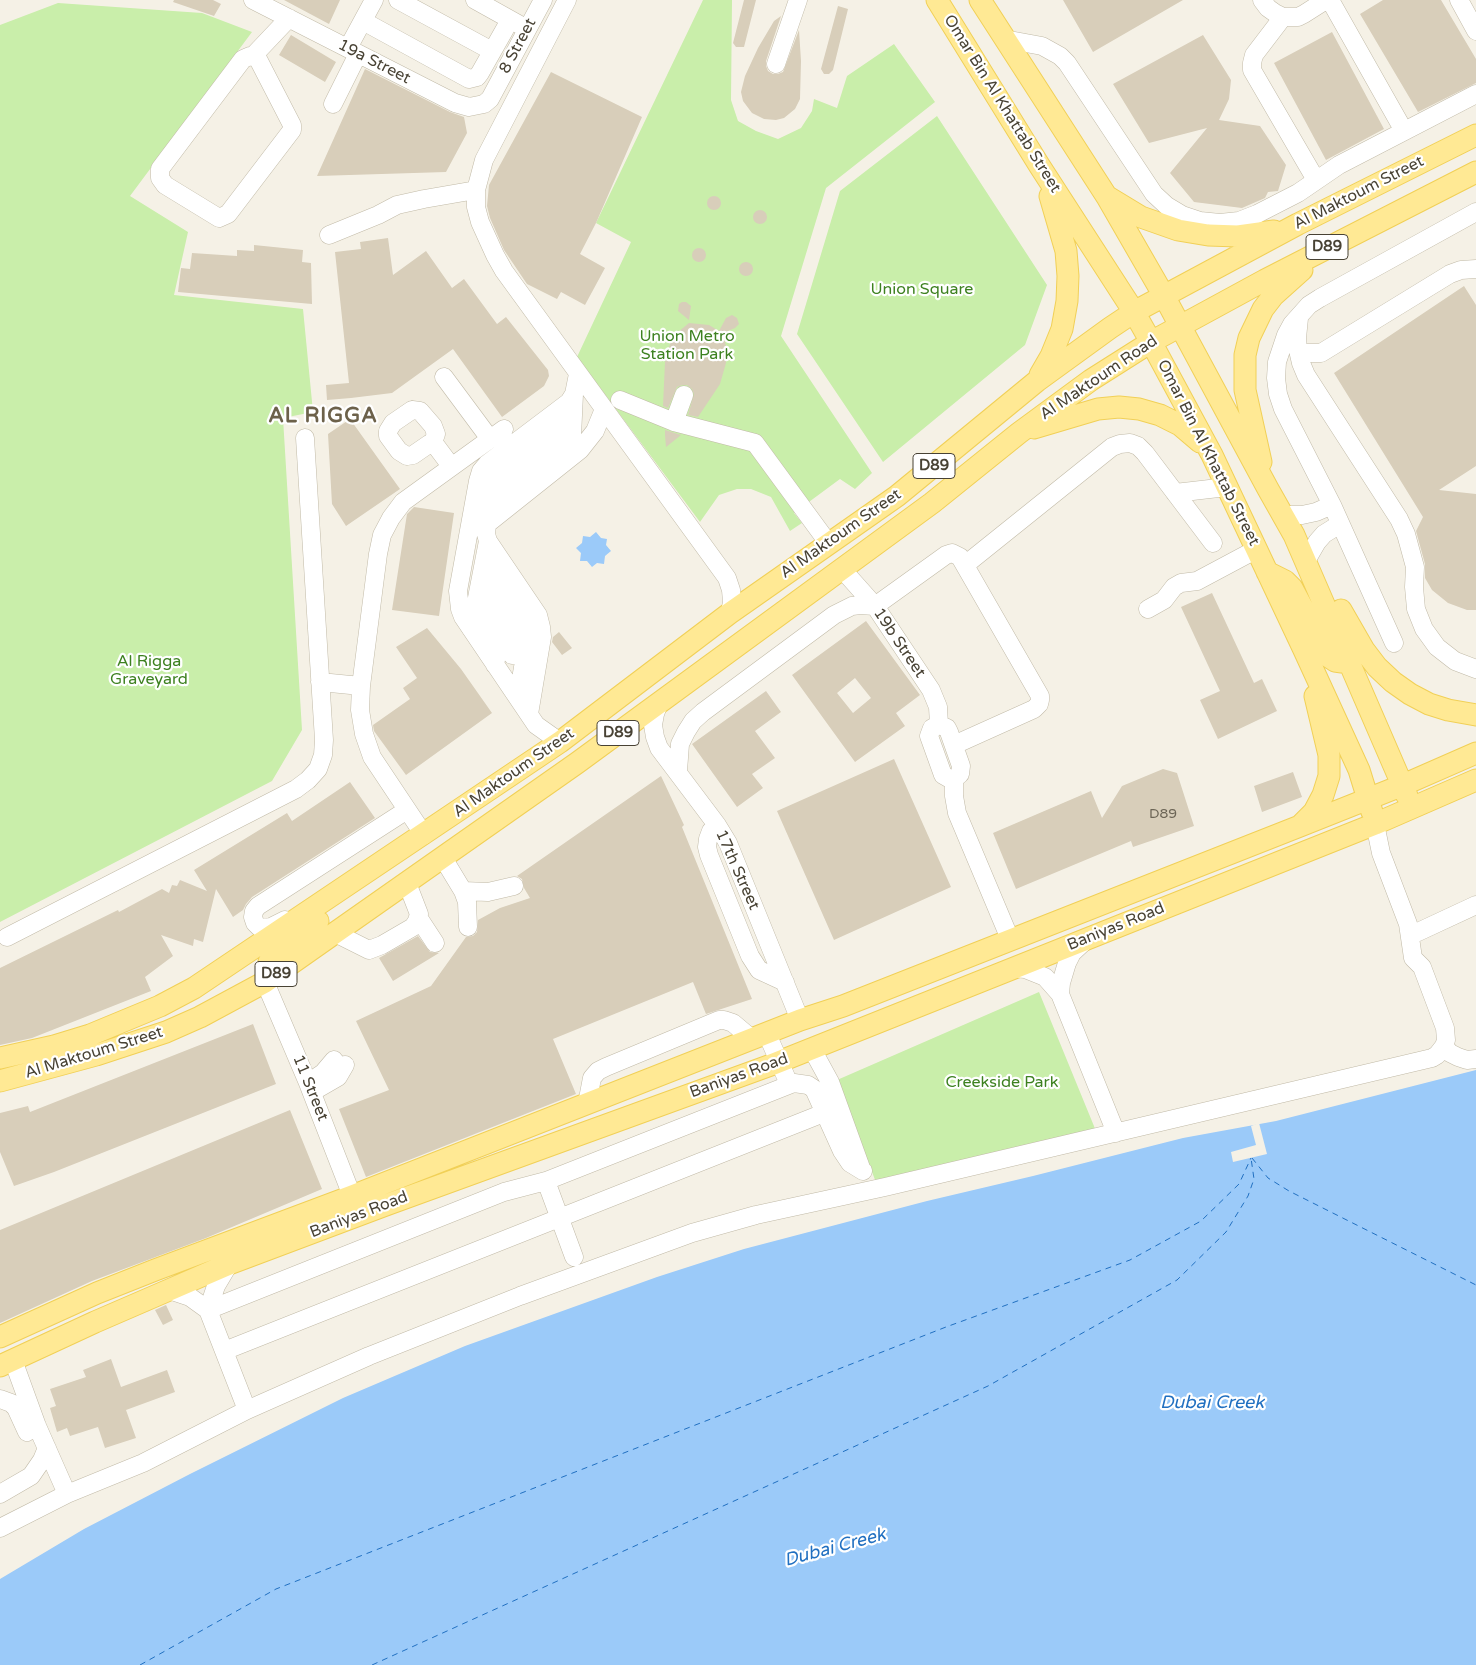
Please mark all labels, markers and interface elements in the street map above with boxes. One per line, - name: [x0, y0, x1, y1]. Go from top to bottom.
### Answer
- street label: Omar Bin Al Khattab Street: [939, 12, 1065, 196]
- street label: 8 Street: [495, 15, 541, 77]
- street label: 19a Street: [334, 36, 414, 88]
- street label: Al Maktoum Street: [1291, 152, 1427, 234]
- road number: D89: [1306, 234, 1348, 260]
- park label: Union Square: [871, 280, 973, 300]
- park label: Union Metro Station Park: [639, 327, 735, 365]
- street label: Al Maktoum Road: [1037, 332, 1161, 424]
- street label: Omar Bin Al Khattab Street: [1153, 357, 1263, 549]
- district label: AL RIGGA: [267, 403, 379, 429]
- road number: D89: [913, 454, 955, 478]
- street label: Al Maktoum Street: [777, 485, 905, 583]
- street label: 19b Street: [869, 604, 929, 682]
- park label: Al Rigga Graveyard: [110, 652, 188, 690]
- road number: D89: [597, 720, 639, 746]
- street label: Al Maktoum Street: [450, 724, 578, 822]
- house number: D89: [1149, 806, 1177, 822]
- street label: 17th Street: [711, 827, 763, 913]
- street label: Baniyas Road: [1064, 899, 1168, 955]
- road number: D89: [255, 962, 297, 986]
- street label: Al Maktoum Street: [23, 1023, 165, 1083]
- street label: Baniyas Road: [687, 1049, 791, 1103]
- street label: 11 Street: [288, 1052, 332, 1124]
- park label: Creekside Park: [946, 1073, 1058, 1093]
- street label: Baniyas Road: [307, 1188, 411, 1242]
- water label: Dubai Creek: [1160, 1392, 1264, 1414]
- water label: Dubai Creek: [782, 1524, 888, 1572]

